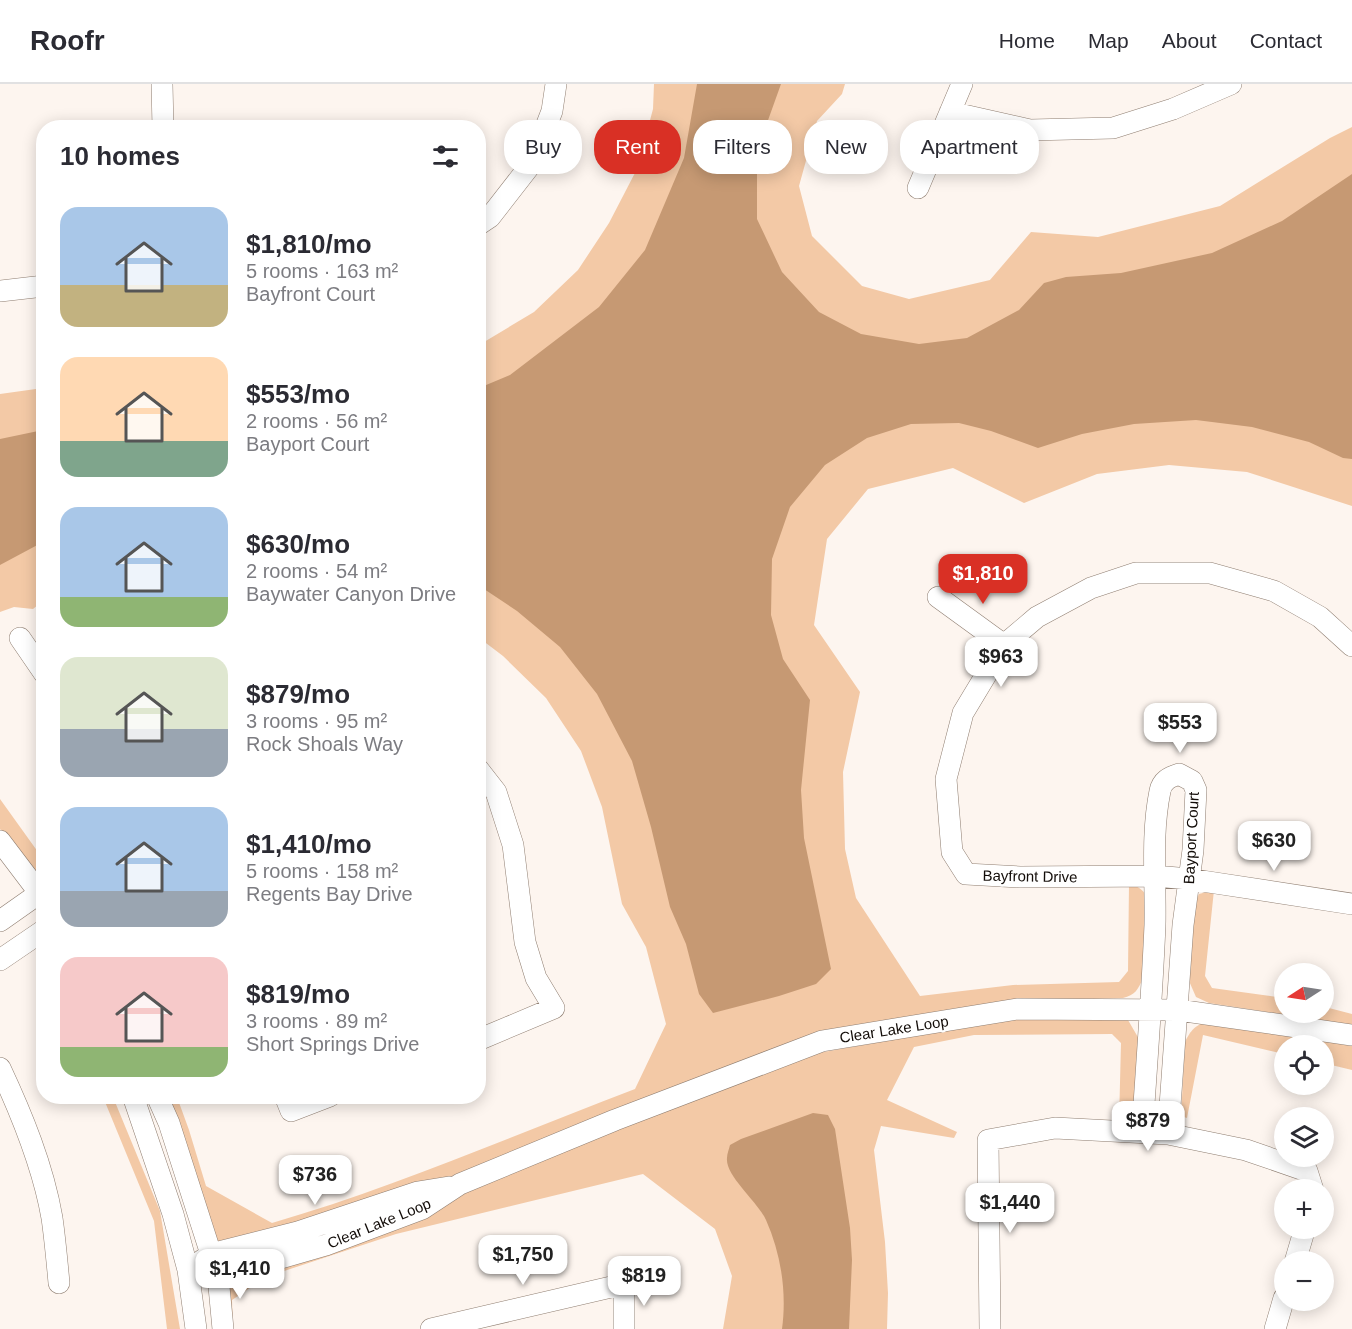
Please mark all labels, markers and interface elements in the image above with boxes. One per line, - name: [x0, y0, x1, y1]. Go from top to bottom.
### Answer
- text: Roofr: [30, 25, 105, 56]
- text: Home: [999, 29, 1055, 52]
- text: Map: [1088, 29, 1129, 52]
- text: About: [1162, 29, 1217, 52]
- text: Contact: [1250, 29, 1322, 52]
- chip: Buy: [504, 120, 582, 174]
- chip: Rent: [594, 120, 681, 174]
- chip: Filters: [693, 120, 792, 174]
- chip: New: [804, 120, 888, 174]
- chip: Apartment: [900, 120, 1039, 174]
- icon: filters: [429, 140, 462, 173]
- text: 10 homes: [60, 141, 180, 171]
- text: $1,810/mo: [246, 229, 372, 259]
- icon: home: [108, 231, 180, 303]
- text: 5 rooms · 163 m²: [246, 260, 398, 282]
- text: Bayfront Court: [246, 283, 375, 305]
- text: $553/mo: [246, 379, 350, 409]
- icon: home: [108, 381, 180, 453]
- text: 2 rooms · 56 m²: [246, 410, 387, 432]
- text: Bayport Court: [246, 433, 369, 455]
- text: $630/mo: [246, 529, 350, 559]
- icon: home: [108, 531, 180, 603]
- pin: $1,810: [934, 554, 1032, 605]
- text: 2 rooms · 54 m²: [246, 560, 387, 582]
- text: $1,810: [952, 562, 1014, 584]
- text: Baywater Canyon Drive: [246, 583, 456, 605]
- pin: $963: [965, 637, 1037, 688]
- text: $963: [979, 645, 1023, 667]
- text: $879/mo: [246, 679, 350, 709]
- icon: home: [108, 681, 180, 753]
- pin: $553: [1144, 703, 1216, 754]
- text: 3 rooms · 95 m²: [246, 710, 387, 732]
- text: $553: [1158, 711, 1202, 733]
- text: Rock Shoals Way: [246, 733, 403, 755]
- street label: Bayport Court: [1180, 791, 1202, 885]
- pin: $630: [1238, 821, 1310, 872]
- text: $1,410/mo: [246, 829, 372, 859]
- text: $630: [1252, 829, 1296, 851]
- icon: home: [108, 831, 180, 903]
- text: 5 rooms · 158 m²: [246, 860, 398, 882]
- street label: Bayfront Drive: [982, 867, 1078, 885]
- text: Regents Bay Drive: [246, 883, 413, 905]
- north arrow: [1274, 963, 1334, 1023]
- map controls: [1274, 963, 1334, 1311]
- text: $819/mo: [246, 979, 350, 1009]
- icon: home: [108, 981, 180, 1053]
- text: 3 rooms · 89 m²: [246, 1010, 387, 1032]
- street label: Clear Lake Loop: [838, 1012, 950, 1046]
- text: Short Springs Drive: [246, 1033, 419, 1055]
- button: locate: [1274, 1035, 1334, 1095]
- pin: $879: [1112, 1101, 1184, 1152]
- button: layers: [1274, 1107, 1334, 1167]
- text: $879: [1126, 1109, 1170, 1131]
- pin: $736: [279, 1155, 351, 1206]
- text: $736: [293, 1163, 337, 1185]
- button: +: [1274, 1179, 1334, 1239]
- pin: $1,440: [961, 1183, 1059, 1234]
- text: $1,440: [979, 1191, 1041, 1213]
- street label: Clear Lake Loop: [325, 1195, 433, 1251]
- pin: $1,750: [474, 1235, 572, 1286]
- text: $1,750: [492, 1243, 554, 1265]
- pin: $1,410: [191, 1249, 289, 1300]
- button: −: [1274, 1251, 1334, 1311]
- pin: $819: [608, 1256, 680, 1307]
- text: $1,410: [209, 1257, 271, 1279]
- text: $819: [622, 1264, 666, 1286]

